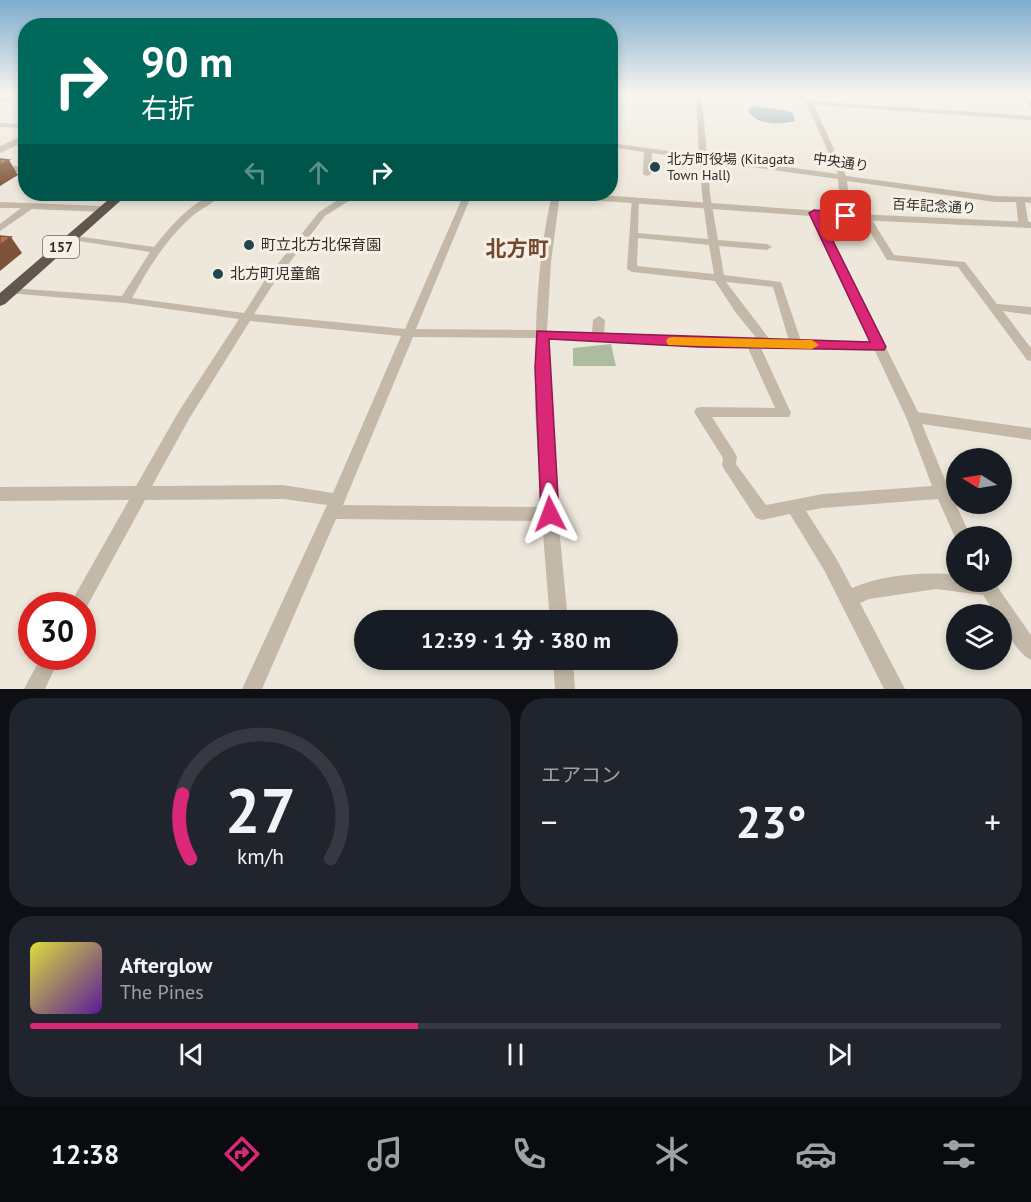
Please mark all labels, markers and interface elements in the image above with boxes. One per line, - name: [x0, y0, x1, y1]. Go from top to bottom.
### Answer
- text: 90 m: [141, 34, 233, 89]
- icon: right: [42, 42, 120, 120]
- text: 右折: [141, 91, 195, 125]
- street label: 中央通り: [812, 149, 870, 175]
- place label: 北方町役場 (Kitagata Town Hall): [667, 150, 795, 184]
- icon: left: [239, 156, 272, 189]
- icon: ahead: [302, 156, 335, 189]
- icon: right: [365, 156, 398, 189]
- marker: 北方町役場 (Kitagata Town Hall): [648, 160, 662, 174]
- pin: [820, 190, 871, 241]
- street label: 百年記念通り: [892, 195, 976, 217]
- icon: arrive: [829, 199, 862, 232]
- place label: 町立北方北保育園: [261, 235, 381, 254]
- district label: 北方町: [486, 235, 549, 262]
- road number: 157: [43, 236, 79, 258]
- marker: 町立北方北保育園: [242, 238, 256, 252]
- place label: 北方町児童館: [230, 264, 320, 283]
- marker: 北方町児童館: [211, 267, 225, 281]
- north arrow: [946, 448, 1012, 514]
- map controls: [946, 448, 1012, 670]
- position arrow: [518, 482, 582, 546]
- button: sound: [946, 526, 1012, 592]
- speed limit sign: 30: [18, 592, 96, 670]
- button: layers: [946, 604, 1012, 670]
- text: 12:39 · 1 分 · 380 m: [421, 626, 611, 654]
- text: エアコン: [541, 762, 621, 788]
- text: 27: [225, 769, 295, 850]
- text: 23°: [736, 792, 806, 850]
- text: −: [541, 800, 558, 843]
- text: +: [984, 800, 1001, 843]
- text: km/h: [236, 843, 283, 871]
- text: Afterglow: [120, 951, 212, 979]
- text: The Pines: [120, 979, 204, 1005]
- icon: previous: [175, 1038, 208, 1071]
- icon: pause: [499, 1038, 532, 1071]
- icon: next: [823, 1038, 856, 1071]
- icon: directions: [221, 1133, 263, 1175]
- icon: music: [364, 1133, 406, 1175]
- icon: phone: [508, 1133, 550, 1175]
- icon: climate: [651, 1133, 693, 1175]
- icon: car: [795, 1133, 837, 1175]
- icon: filters: [938, 1133, 980, 1175]
- text: 12:38: [51, 1137, 119, 1171]

